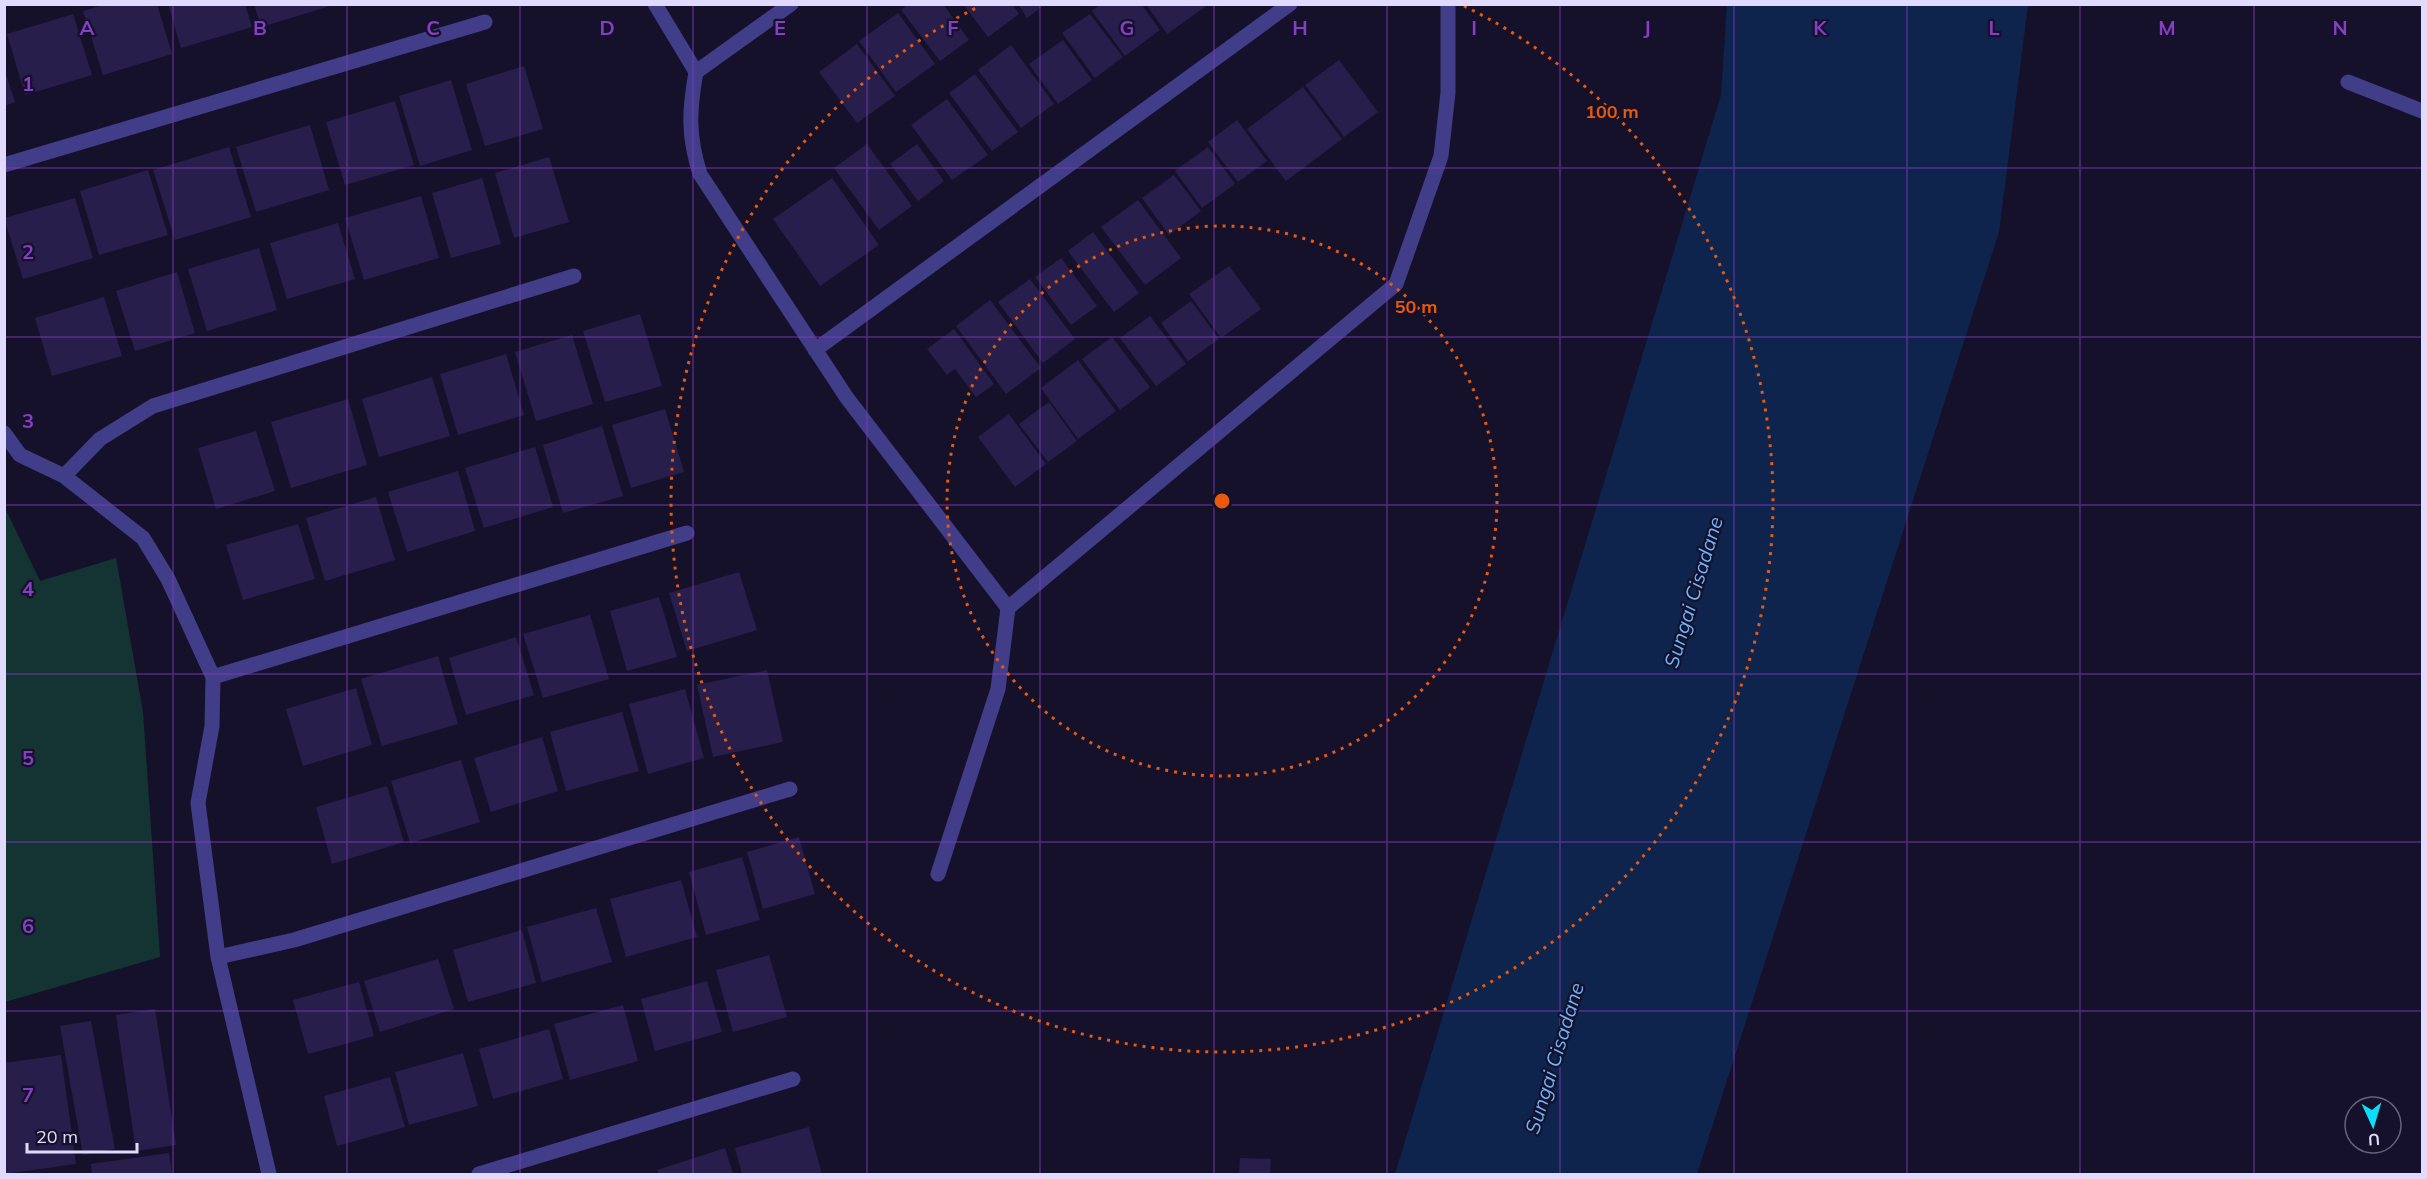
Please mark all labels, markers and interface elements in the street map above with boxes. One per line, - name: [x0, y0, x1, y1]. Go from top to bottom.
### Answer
- text: A: [80, 15, 95, 40]
- text: B: [253, 15, 267, 40]
- text: C: [426, 15, 440, 40]
- text: D: [599, 15, 615, 40]
- text: E: [774, 15, 786, 40]
- text: F: [947, 15, 959, 40]
- text: G: [1120, 15, 1134, 40]
- text: H: [1292, 15, 1308, 40]
- text: I: [1471, 15, 1477, 40]
- text: J: [1643, 15, 1651, 40]
- text: K: [1813, 15, 1827, 40]
- text: L: [1988, 15, 2000, 40]
- text: M: [2158, 15, 2176, 40]
- text: N: [2332, 15, 2348, 40]
- text: 1: [22, 71, 34, 96]
- text: 100 m: [1585, 100, 1639, 123]
- text: 2: [22, 239, 34, 264]
- text: 50 m: [1395, 295, 1437, 318]
- text: 3: [22, 408, 34, 433]
- centre of rings: [1212, 491, 1232, 511]
- water label: Sungai Cisadane: [1658, 513, 1728, 671]
- text: 4: [22, 576, 34, 601]
- text: 5: [22, 745, 34, 770]
- text: 6: [22, 913, 34, 938]
- water label: Sungai Cisadane: [1519, 979, 1589, 1137]
- text: 7: [22, 1082, 34, 1107]
- north arrow: [2343, 1095, 2403, 1155]
- scale bar: [27, 1116, 136, 1154]
- text: 20 m: [36, 1125, 78, 1148]
- text: U: [2367, 1130, 2381, 1150]

